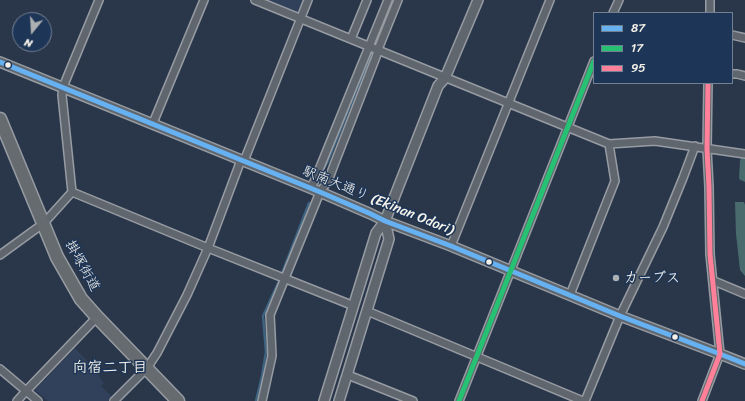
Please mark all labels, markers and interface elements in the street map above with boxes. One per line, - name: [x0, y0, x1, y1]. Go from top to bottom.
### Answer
- north arrow: [12, 12, 52, 52]
- legend: [593, 12, 733, 84]
- text: 87: [631, 17, 645, 39]
- text: N: [22, 33, 35, 53]
- text: 17: [631, 37, 643, 59]
- text: 95: [631, 57, 646, 79]
- unlabelled marker: [3, 60, 13, 70]
- street label: 駅南大通り (Ekinan Odori): [300, 163, 456, 239]
- street label: 掛塚街道: [61, 237, 103, 295]
- unlabelled marker: [484, 257, 494, 267]
- place label: カーブス: [624, 270, 680, 286]
- marker: カーブス: [611, 273, 621, 283]
- unlabelled marker: [670, 332, 680, 342]
- district label: 向宿二丁目: [73, 359, 147, 377]

